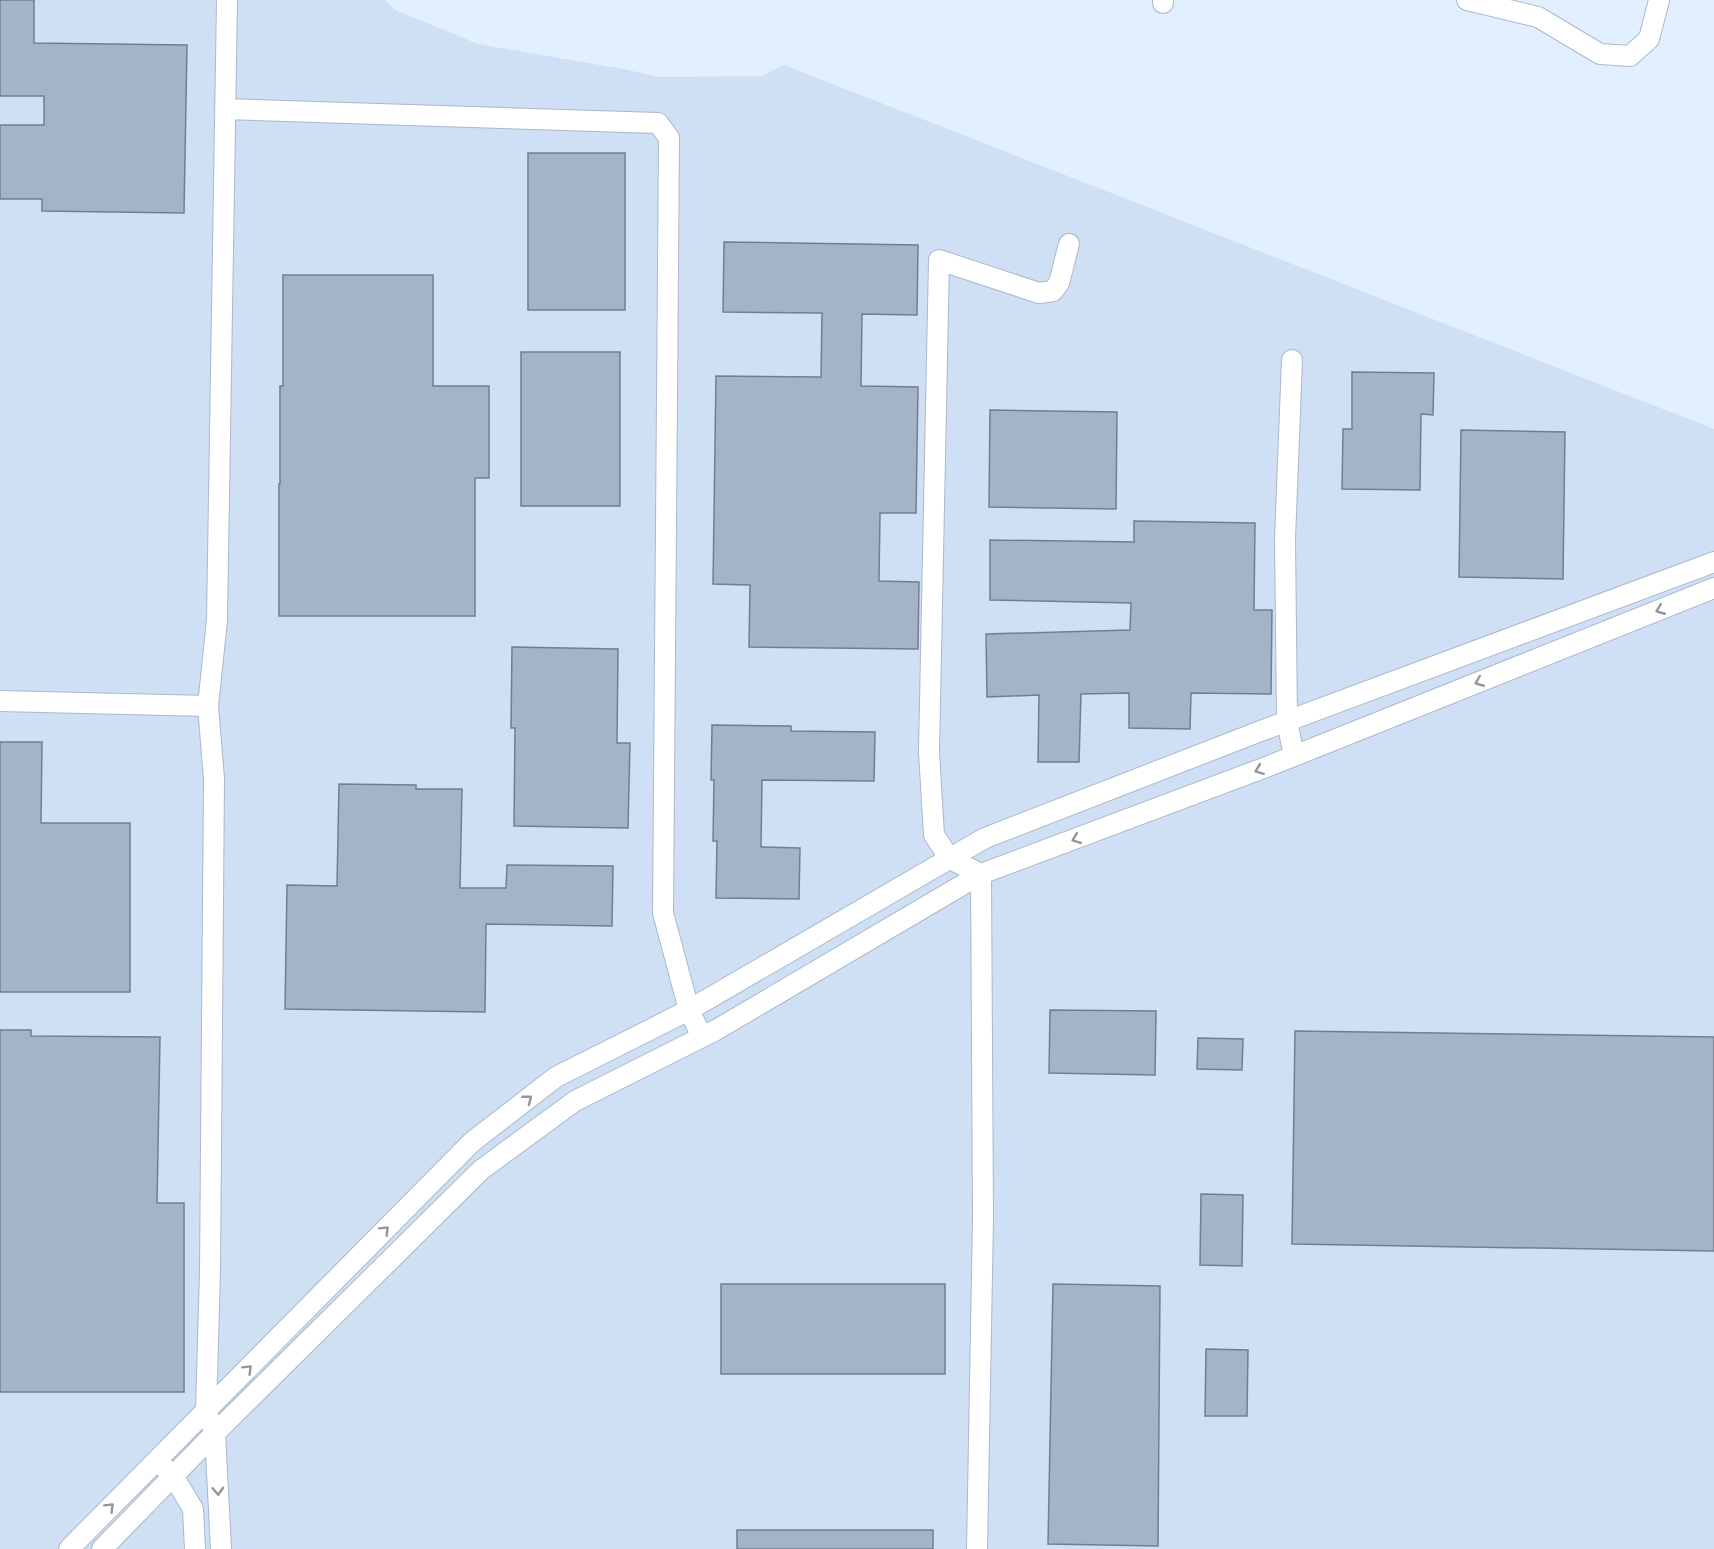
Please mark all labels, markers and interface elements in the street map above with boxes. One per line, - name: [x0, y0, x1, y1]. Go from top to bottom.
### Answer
- one-way arrow: [1655, 603, 1666, 615]
- one-way arrow: [1474, 675, 1484, 688]
- one-way arrow: [1254, 763, 1264, 776]
- one-way arrow: [1071, 831, 1082, 844]
- one-way arrow: [521, 1095, 532, 1106]
- one-way arrow: [377, 1227, 388, 1238]
- one-way arrow: [241, 1366, 252, 1376]
- one-way arrow: [211, 1486, 224, 1495]
- one-way arrow: [103, 1504, 114, 1515]

